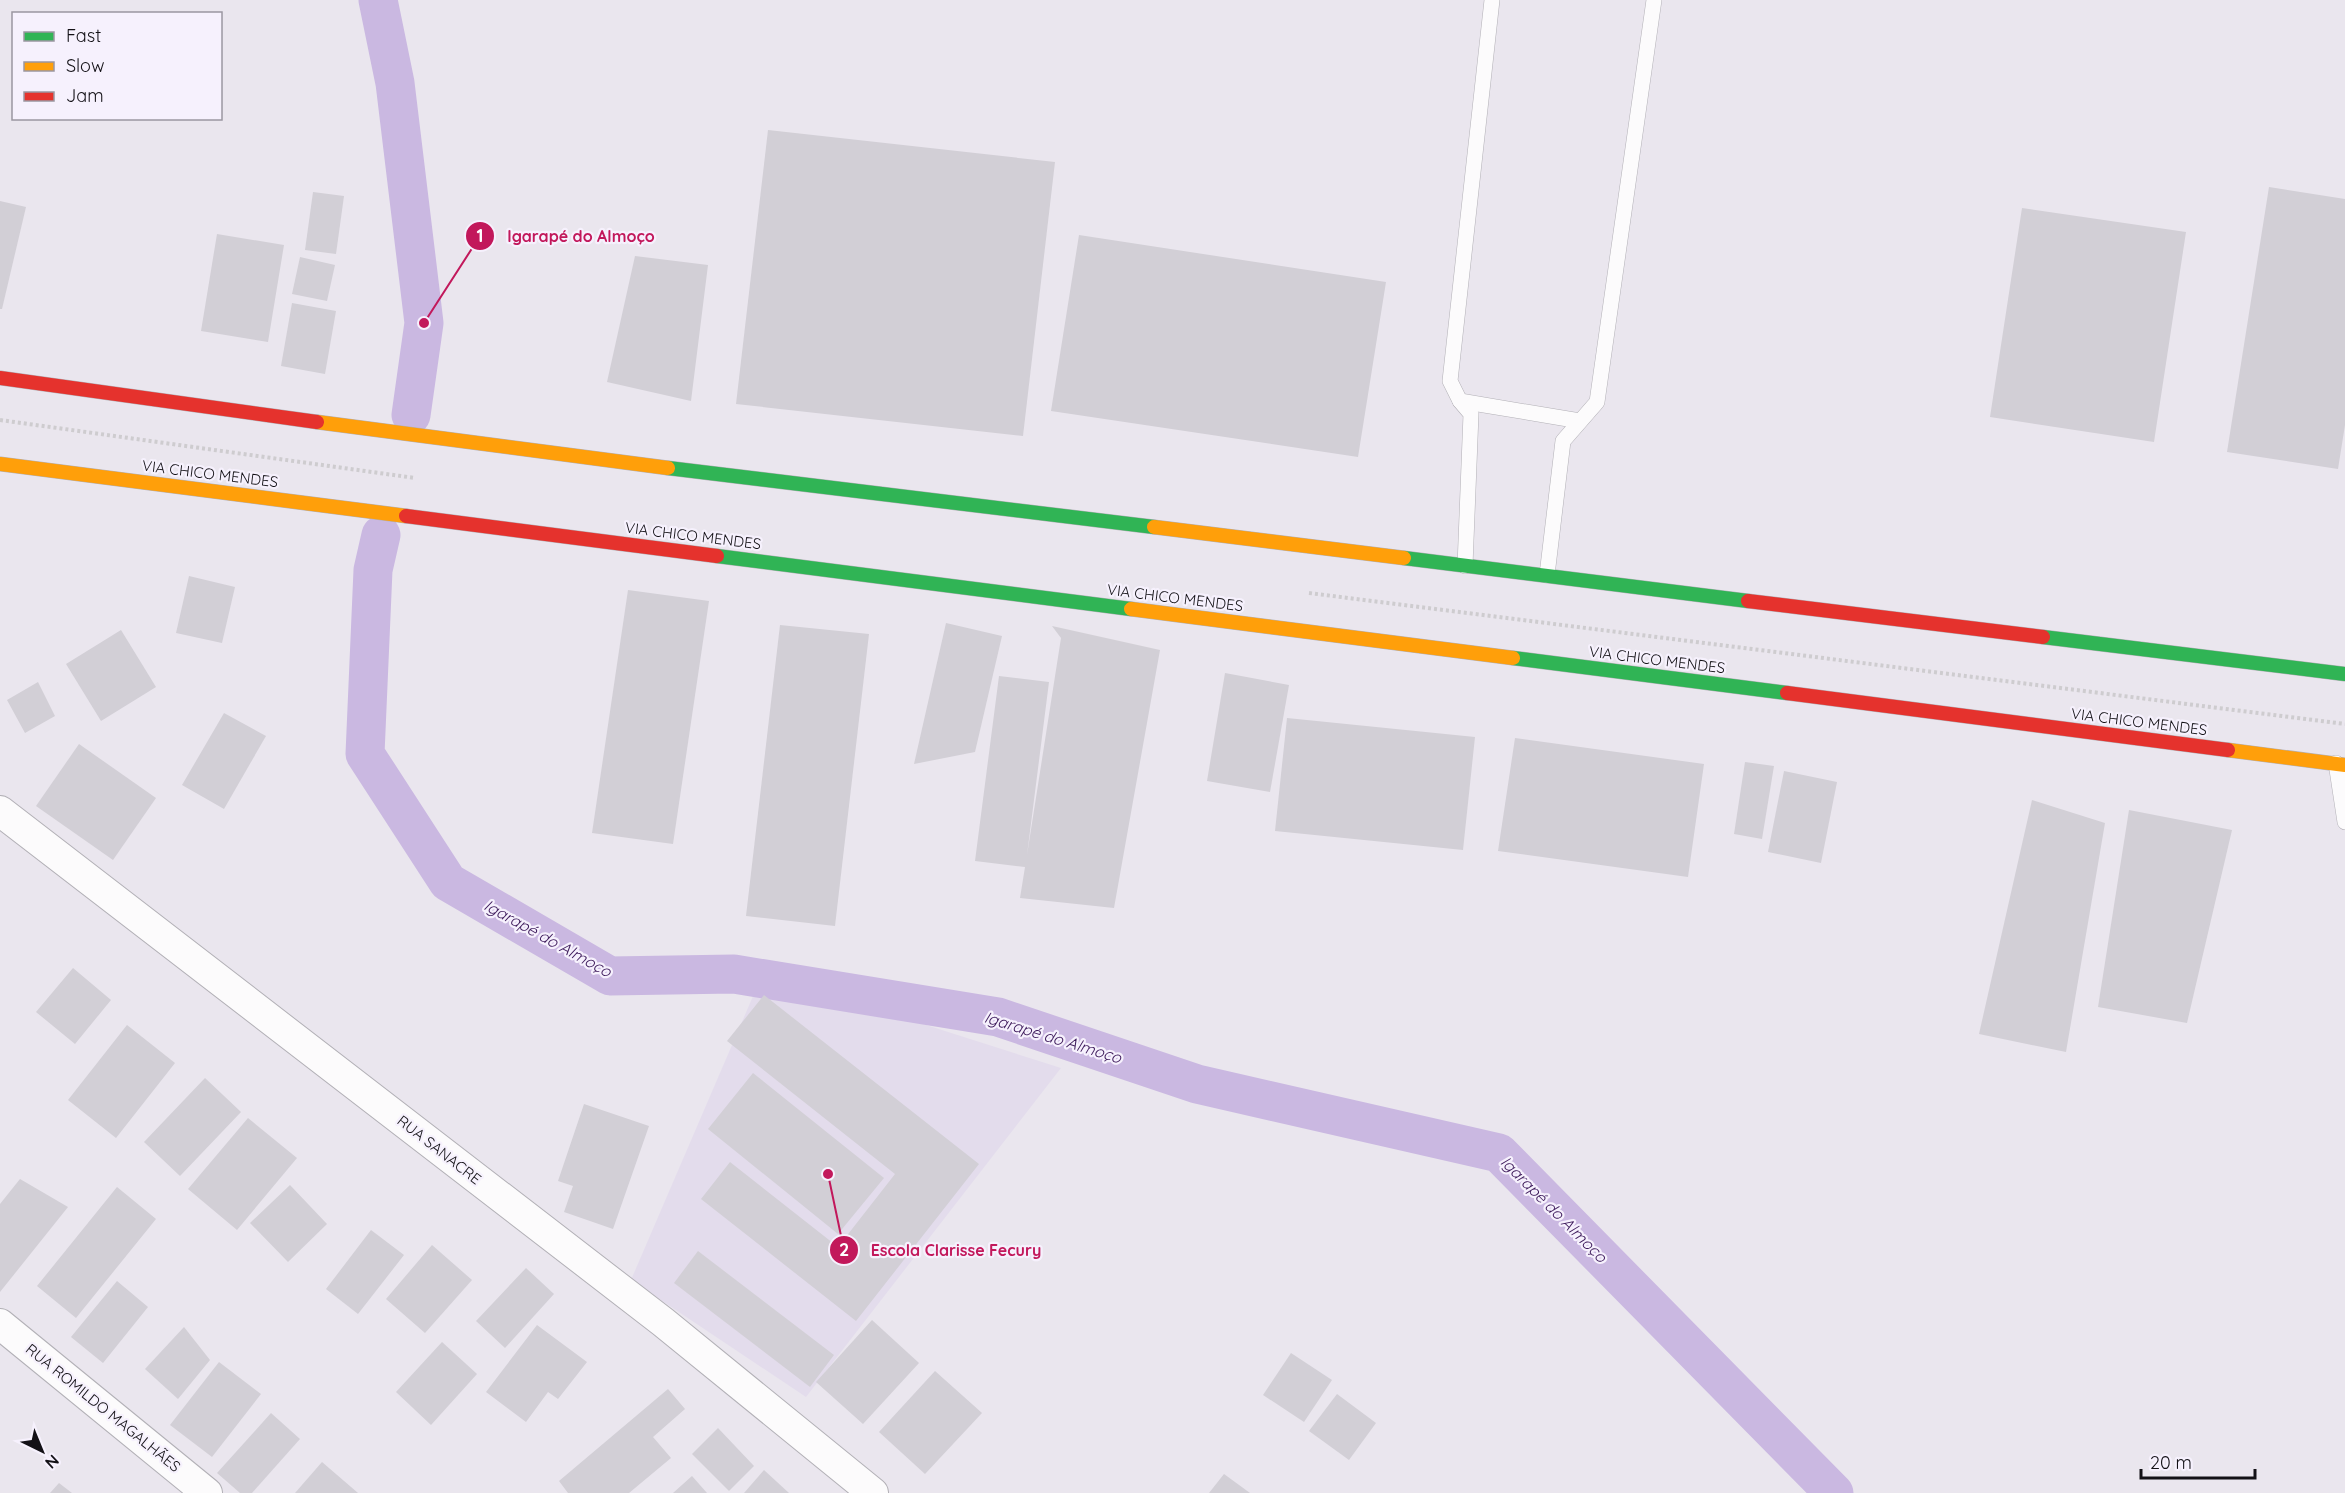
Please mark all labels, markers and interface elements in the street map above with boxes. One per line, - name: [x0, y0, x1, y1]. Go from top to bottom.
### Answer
- legend: [12, 12, 222, 120]
- text: Fast: [66, 24, 101, 47]
- text: Slow: [66, 54, 104, 77]
- text: Jam: [66, 84, 104, 107]
- callout: Igarapé do Almoço: [465, 219, 667, 253]
- text: 1: [476, 224, 484, 247]
- text: Igarapé do Almoço: [507, 226, 655, 246]
- street label: VIA CHICO MENDES: [141, 456, 279, 491]
- street label: VIA CHICO MENDES: [624, 518, 762, 553]
- street label: VIA CHICO MENDES: [1106, 580, 1244, 615]
- street label: VIA CHICO MENDES: [1588, 642, 1726, 677]
- street label: VIA CHICO MENDES: [2070, 704, 2208, 739]
- water label: Igarapé do Almoço: [481, 895, 616, 982]
- water label: Igarapé do Almoço: [982, 1007, 1125, 1068]
- street label: RUA SANACRE: [394, 1111, 485, 1188]
- water label: Igarapé do Almoço: [1497, 1152, 1612, 1267]
- callout: Escola Clarisse Fecury: [829, 1233, 1053, 1267]
- text: 2: [839, 1238, 849, 1261]
- text: Escola Clarisse Fecury: [871, 1240, 1041, 1260]
- street label: RUA ROMILDO MAGALHÃES: [22, 1339, 185, 1476]
- north arrow: [12, 1421, 72, 1481]
- scale bar: [2141, 1442, 2255, 1480]
- text: N: [41, 1451, 63, 1473]
- text: 20 m: [2150, 1451, 2192, 1474]

